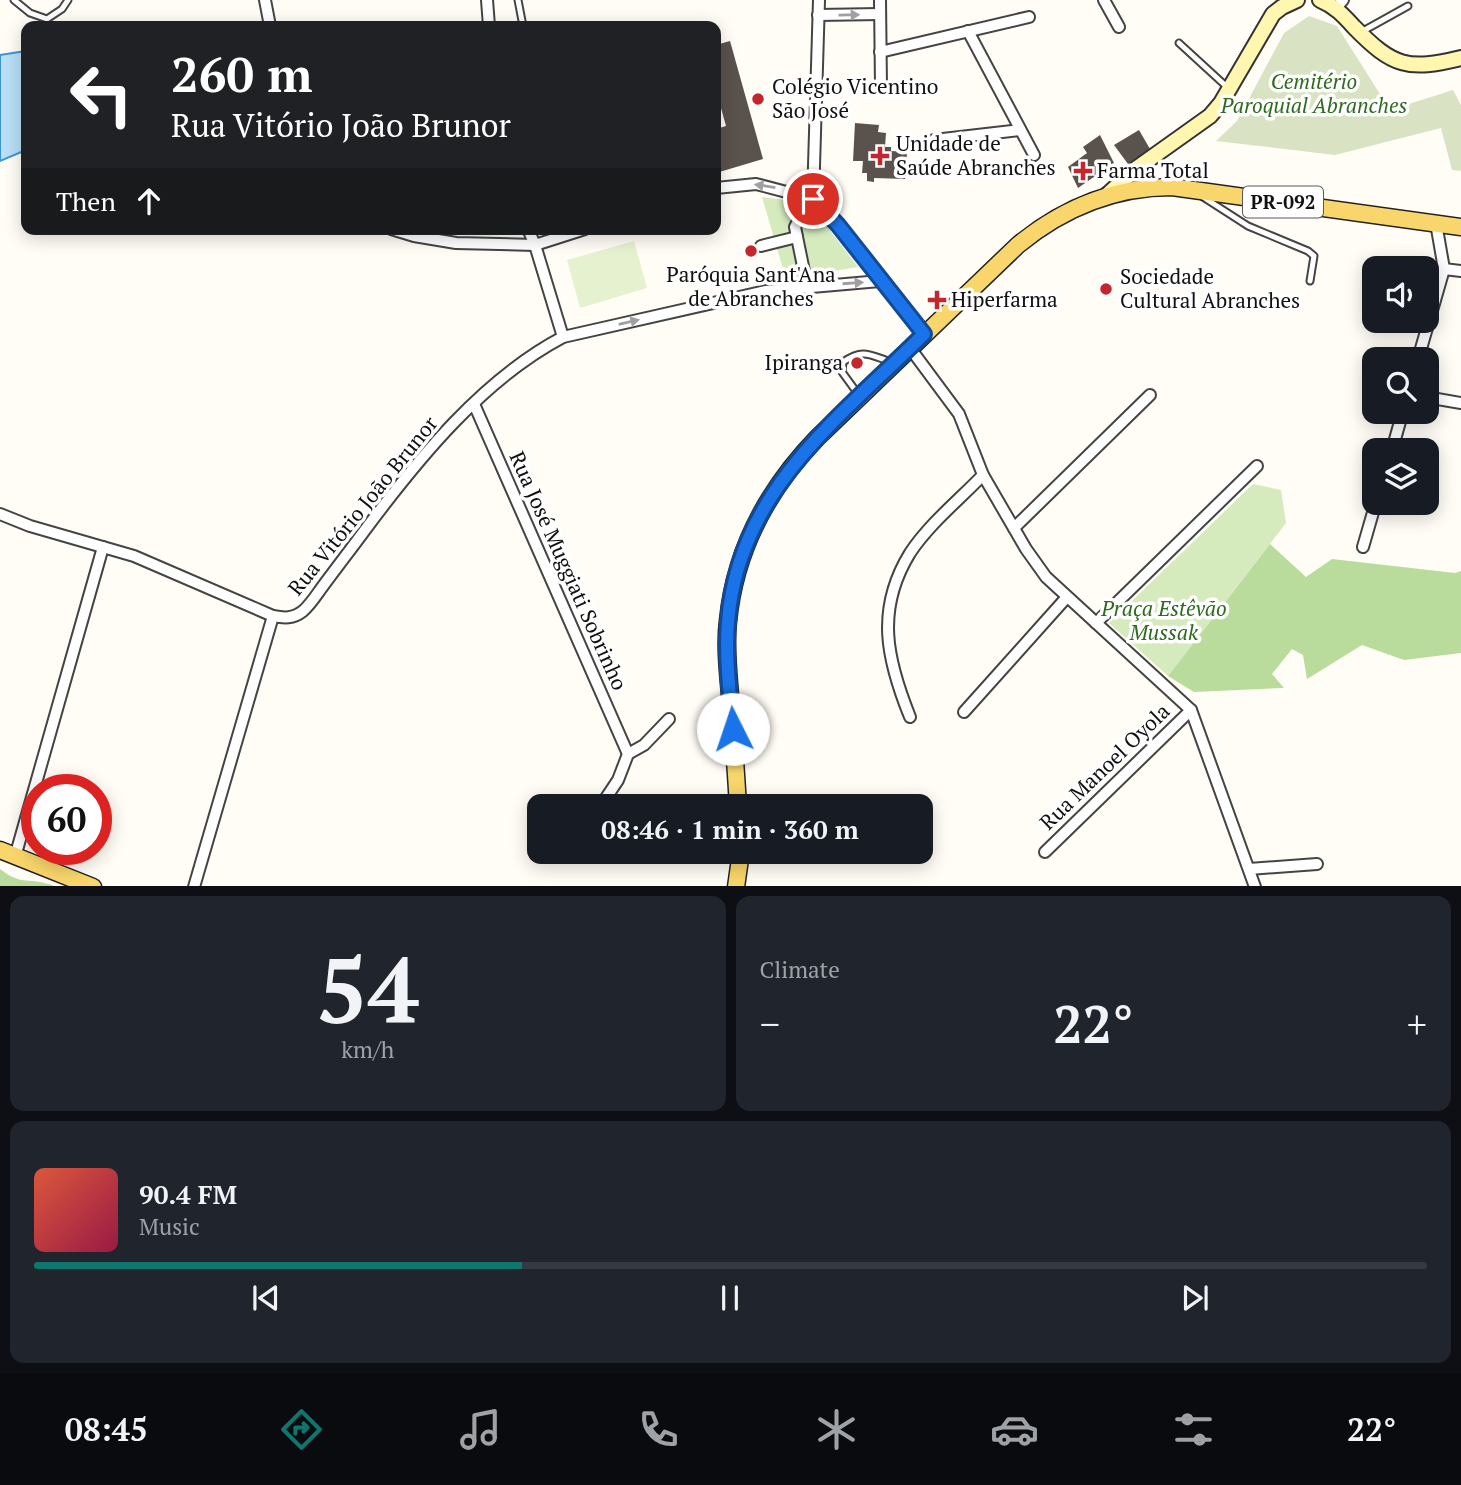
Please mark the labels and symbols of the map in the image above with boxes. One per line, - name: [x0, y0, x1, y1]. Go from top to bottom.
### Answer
- one-way arrow: [838, 9, 860, 20]
- park label: Cemitério Paroquial Abranches: [1220, 67, 1408, 119]
- place label: Colégio Vicentino São José: [772, 72, 938, 124]
- marker: Colégio Vicentino São José: [750, 91, 766, 107]
- place label: Unidade de Saúde Abranches: [896, 129, 1056, 181]
- marker: Unidade de Saúde Abranches: [870, 146, 890, 166]
- place label: Farma Total: [1097, 156, 1209, 184]
- marker: Farma Total: [1075, 163, 1091, 179]
- pin: [783, 169, 843, 229]
- one-way arrow: [754, 180, 776, 191]
- road number: PR-092: [1243, 186, 1323, 218]
- marker: Paróquia Sant'Ana de Abranches: [743, 243, 759, 259]
- place label: Paróquia Sant'Ana de Abranches: [666, 260, 836, 312]
- place label: Sociedade Cultural Abranches: [1120, 262, 1300, 314]
- one-way arrow: [842, 277, 864, 288]
- marker: Sociedade Cultural Abranches: [1098, 281, 1114, 297]
- place label: Hiperfarma: [951, 285, 1058, 313]
- marker: Hiperfarma: [929, 292, 945, 308]
- one-way arrow: [618, 317, 640, 328]
- place label: Ipiranga: [765, 348, 843, 376]
- marker: Ipiranga: [849, 355, 865, 371]
- street label: Rua Vitório João Brunor: [281, 410, 443, 601]
- street label: Rua José Muggiati Sobrinho: [504, 447, 634, 694]
- park label: Praça Estêvão Mussak: [1100, 594, 1227, 646]
- position arrow: [696, 692, 770, 766]
- street label: Rua Manoel Oyola: [1033, 697, 1176, 836]
- speed limit sign: 60: [21, 774, 112, 865]

